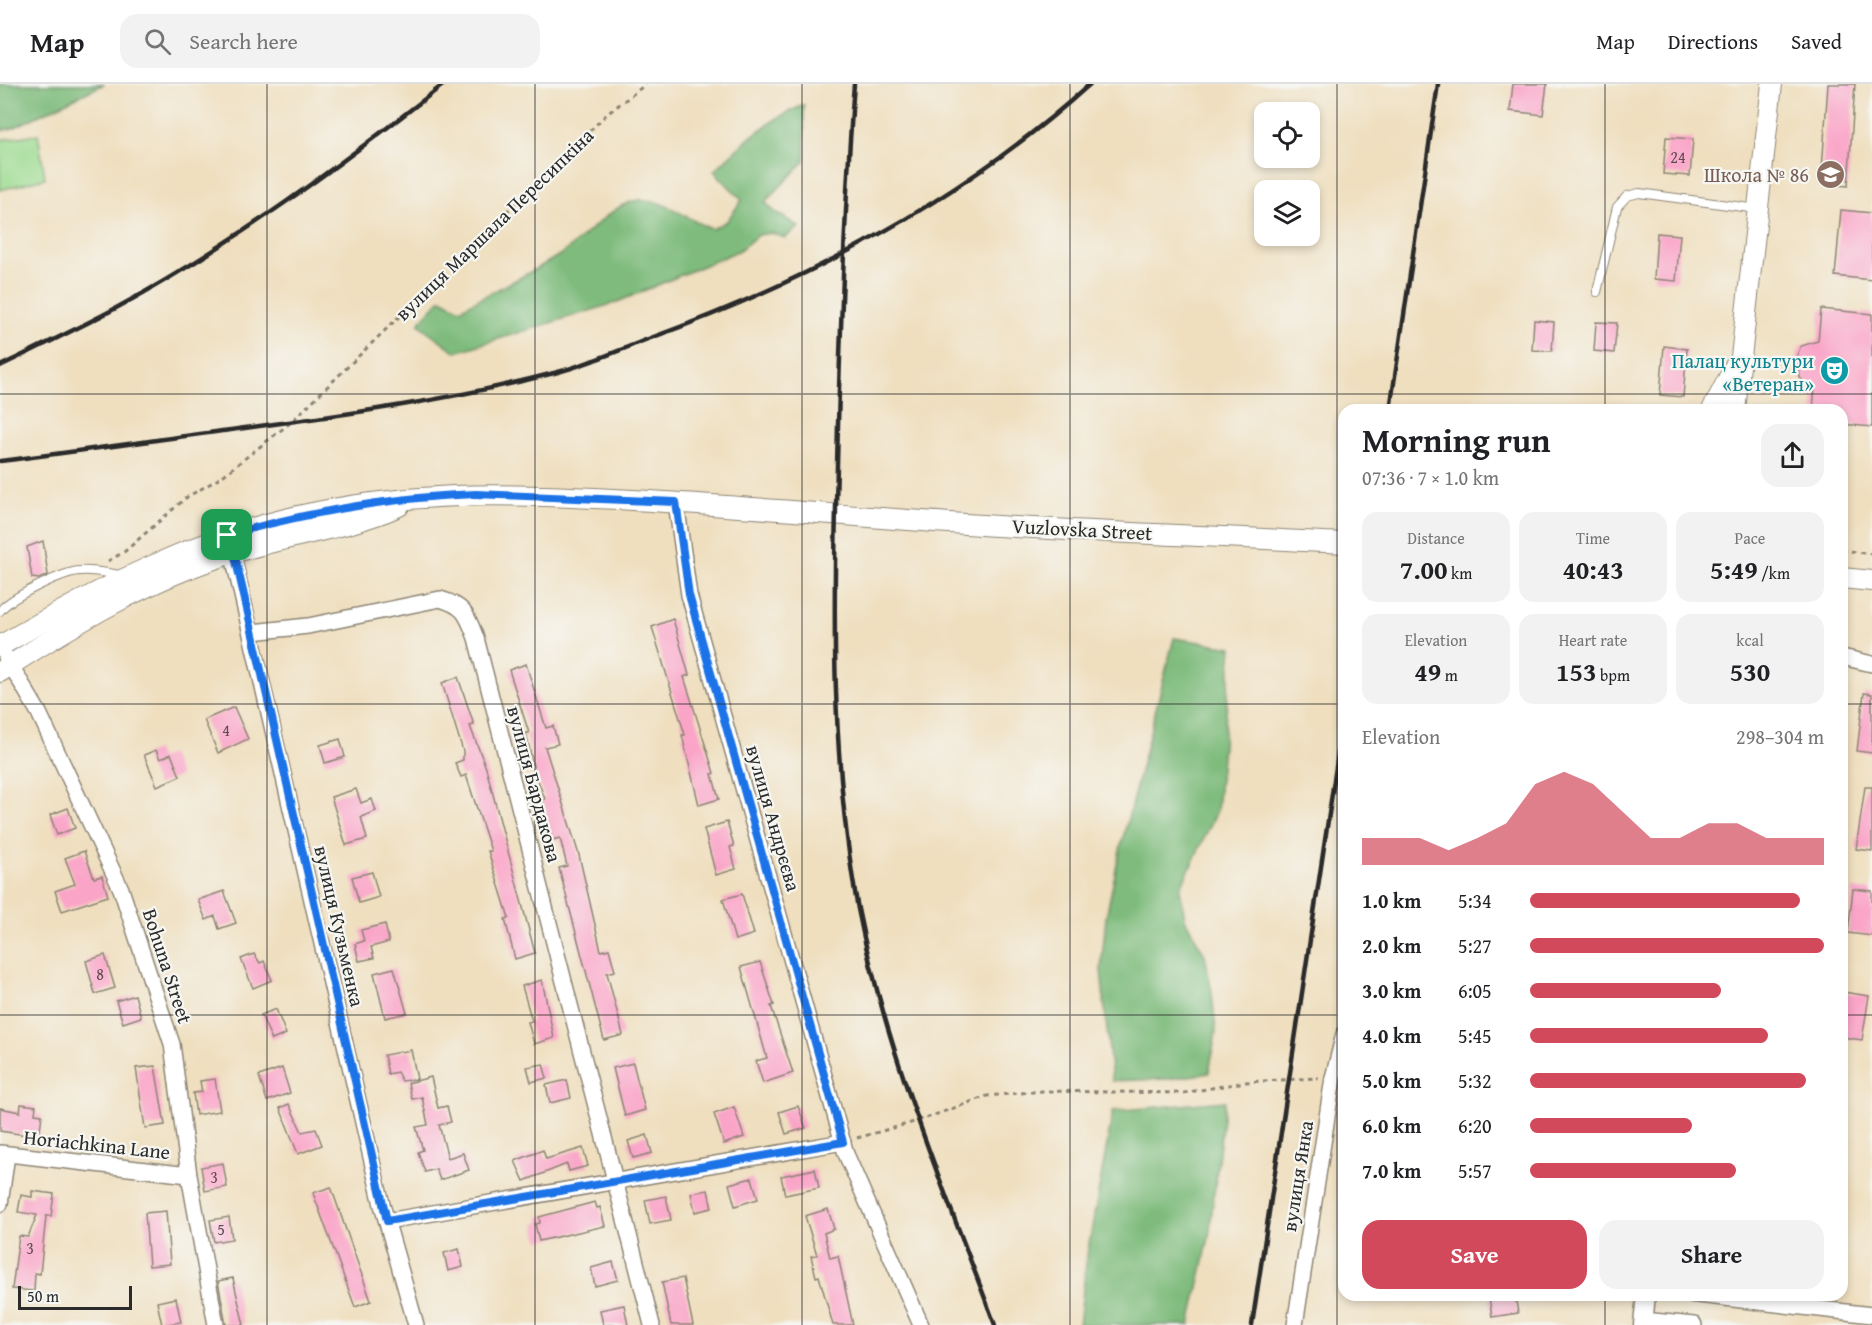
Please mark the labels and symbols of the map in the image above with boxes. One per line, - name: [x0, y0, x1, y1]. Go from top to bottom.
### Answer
- street label: вулиця Маршала Пересипкіна: [388, 121, 600, 327]
- house number: 24: [1670, 145, 1686, 169]
- school or university icon: Школа № 86: [1814, 158, 1846, 190]
- place label: Школа № 86: [1704, 160, 1809, 189]
- place label: Палац культури «Ветеран»: [1672, 346, 1814, 398]
- theatre icon: Палац культури «Ветеран»: [1819, 355, 1851, 387]
- pin: [201, 509, 252, 560]
- street label: Vuzlovska Street: [1011, 511, 1153, 547]
- street label: вулиця Бардакова: [500, 703, 570, 866]
- house number: 4: [222, 718, 230, 742]
- street label: вулиця Андрєєва: [739, 741, 809, 895]
- street label: вулиця Кузьменка: [307, 843, 373, 1010]
- street label: Bohuna Street: [136, 905, 200, 1027]
- house number: 8: [96, 962, 104, 986]
- street label: вулиця Янка: [1274, 1118, 1320, 1234]
- street label: Horiachkina Lane: [22, 1122, 172, 1166]
- house number: 3: [210, 1165, 218, 1189]
- house number: 5: [217, 1217, 225, 1241]
- house number: 3: [26, 1236, 34, 1260]
- scale bar: [18, 1283, 132, 1310]

